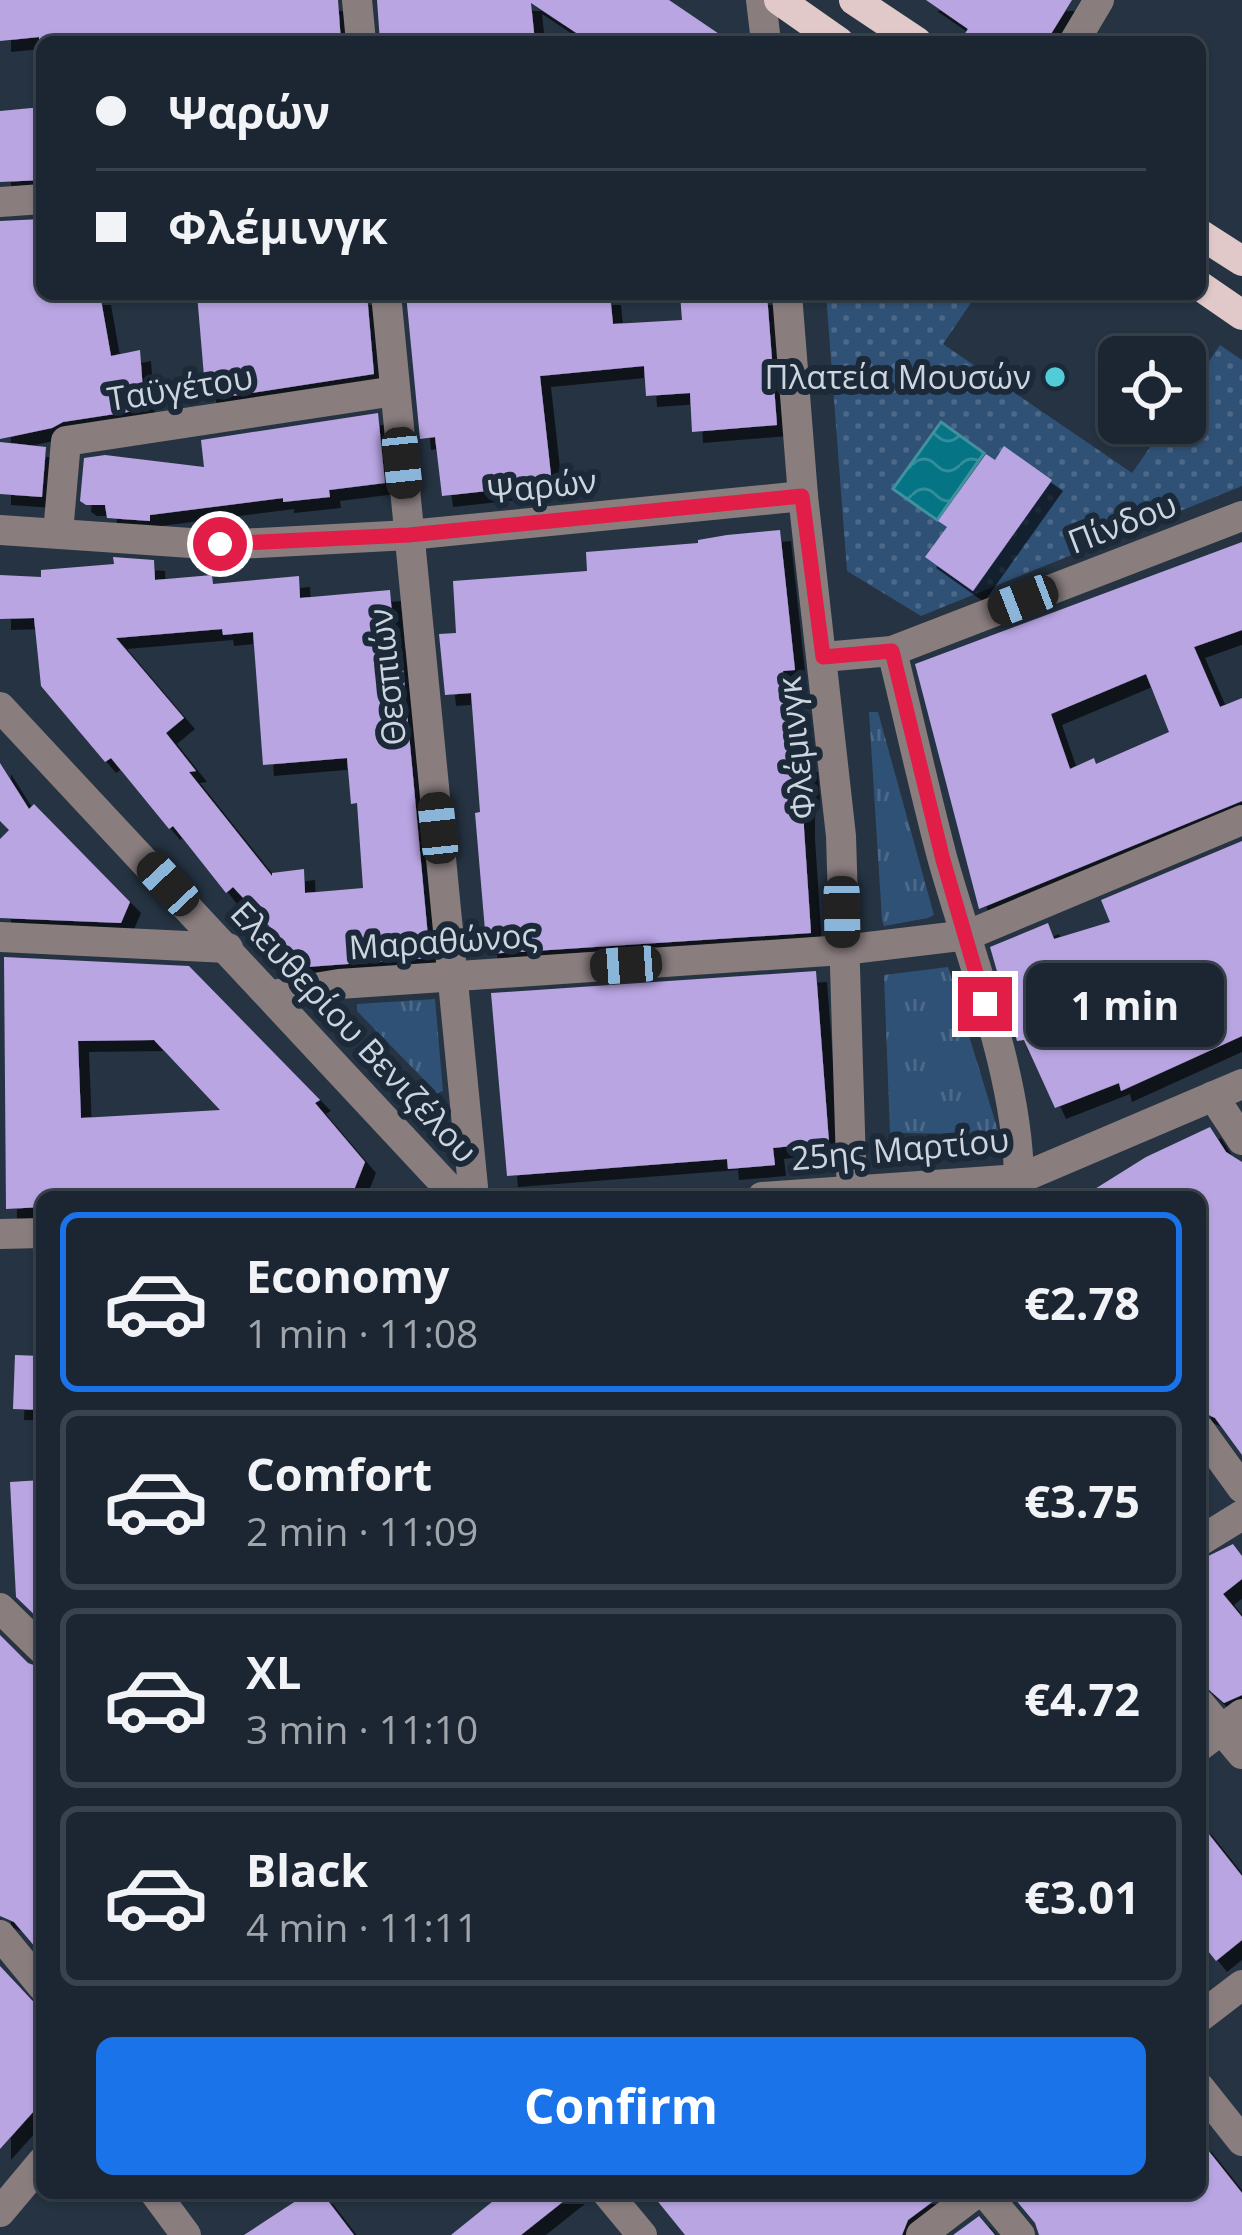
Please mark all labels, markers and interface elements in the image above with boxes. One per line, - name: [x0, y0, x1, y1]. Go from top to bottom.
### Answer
- text: Ψαρών: [168, 81, 330, 142]
- text: Φλέμινγκ: [168, 196, 388, 257]
- map controls: [1098, 336, 1206, 444]
- button: locate: [1098, 336, 1206, 444]
- street label: Ταϋγέτου: [104, 354, 256, 421]
- place label: Πλατεία Μουσών: [765, 354, 1031, 399]
- marker: Πλατεία Μουσών: [1042, 364, 1068, 390]
- car: [380, 425, 424, 501]
- street label: Ψαρών: [485, 457, 599, 514]
- street label: Πίνδου: [1061, 481, 1183, 564]
- route start: [193, 517, 247, 571]
- car: [983, 570, 1063, 630]
- street label: Θεσπιών: [357, 606, 416, 748]
- street label: Φλέμινγκ: [766, 674, 825, 822]
- car: [416, 790, 460, 866]
- car: [130, 845, 206, 923]
- car: [823, 876, 861, 948]
- street label: Ελευθερίου Βενιζέλου: [221, 891, 487, 1172]
- street label: Μαραθώνος: [347, 911, 539, 970]
- car: [589, 945, 663, 985]
- callout: 1 min: [1027, 962, 1225, 1046]
- route end: [958, 977, 1012, 1031]
- text: 1 min: [1071, 978, 1179, 1031]
- street label: 25ης Μαρτίου: [789, 1117, 1011, 1180]
- text: Economy: [246, 1245, 449, 1306]
- icon: car: [102, 1248, 210, 1356]
- text: €2.78: [1024, 1272, 1140, 1333]
- text: 1 min · 11:08: [246, 1306, 478, 1359]
- text: Comfort: [246, 1443, 432, 1504]
- icon: car: [102, 1446, 210, 1554]
- text: €3.75: [1024, 1470, 1140, 1531]
- text: 2 min · 11:09: [246, 1504, 478, 1557]
- text: XL: [246, 1641, 301, 1702]
- icon: car: [102, 1644, 210, 1752]
- text: €4.72: [1024, 1668, 1140, 1729]
- text: 3 min · 11:10: [246, 1702, 478, 1755]
- text: Black: [246, 1839, 368, 1900]
- icon: car: [102, 1842, 210, 1950]
- text: €3.01: [1024, 1866, 1140, 1927]
- text: 4 min · 11:11: [246, 1900, 478, 1953]
- button: Confirm: [96, 2037, 1146, 2175]

